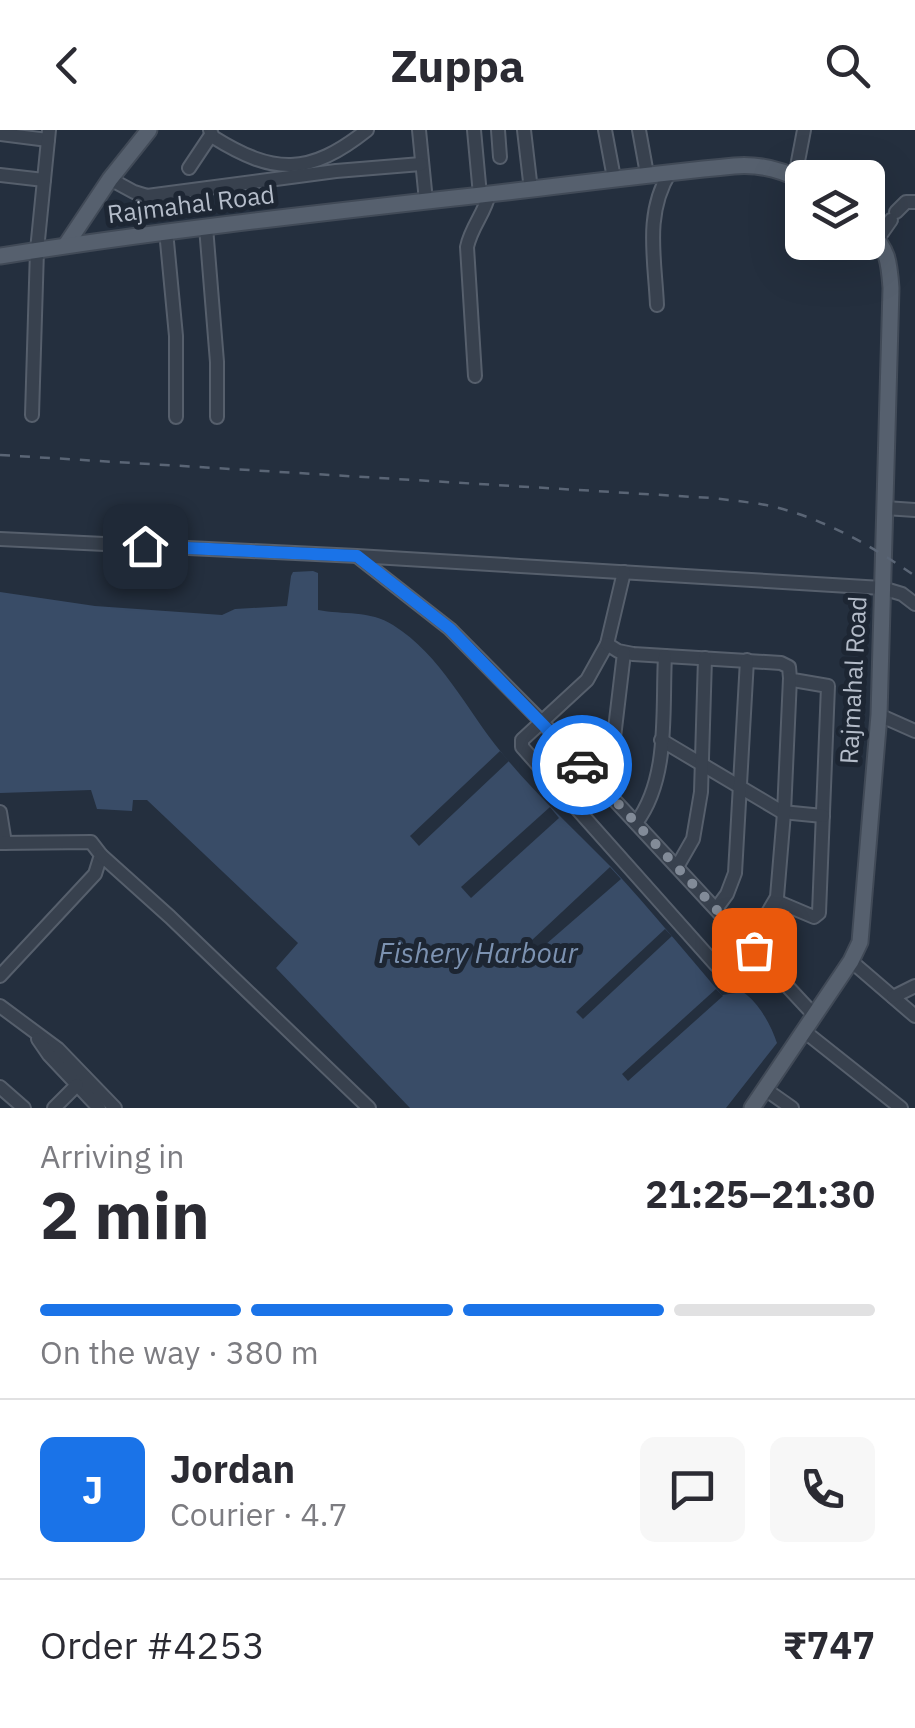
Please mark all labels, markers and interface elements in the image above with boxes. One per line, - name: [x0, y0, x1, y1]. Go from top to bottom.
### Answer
- text: Zuppa: [390, 36, 525, 94]
- icon: back: [40, 38, 95, 93]
- icon: search: [820, 38, 875, 93]
- map controls: [785, 160, 885, 260]
- button: layers: [785, 160, 885, 260]
- street label: Rajmahal Road: [105, 177, 276, 230]
- pin: [103, 504, 188, 589]
- icon: home: [118, 519, 173, 574]
- street label: Rajmahal Road: [832, 595, 873, 765]
- courier: [532, 715, 632, 815]
- icon: car: [555, 738, 610, 793]
- pin: [712, 908, 797, 993]
- icon: bag: [727, 923, 782, 978]
- water label: Fishery Harbour: [378, 934, 579, 971]
- text: Arriving in: [40, 1135, 185, 1177]
- text: 21:25–21:30: [645, 1169, 875, 1218]
- text: 2 min: [40, 1172, 210, 1257]
- text: On the way · 380 m: [40, 1331, 319, 1373]
- button: chat: [640, 1437, 745, 1542]
- button: phone: [770, 1437, 875, 1542]
- text: Jordan: [170, 1444, 295, 1493]
- text: J: [82, 1465, 103, 1514]
- text: Courier · 4.7: [170, 1493, 348, 1535]
- text: Order #4253: [40, 1620, 265, 1669]
- text: ₹747: [783, 1620, 875, 1669]

